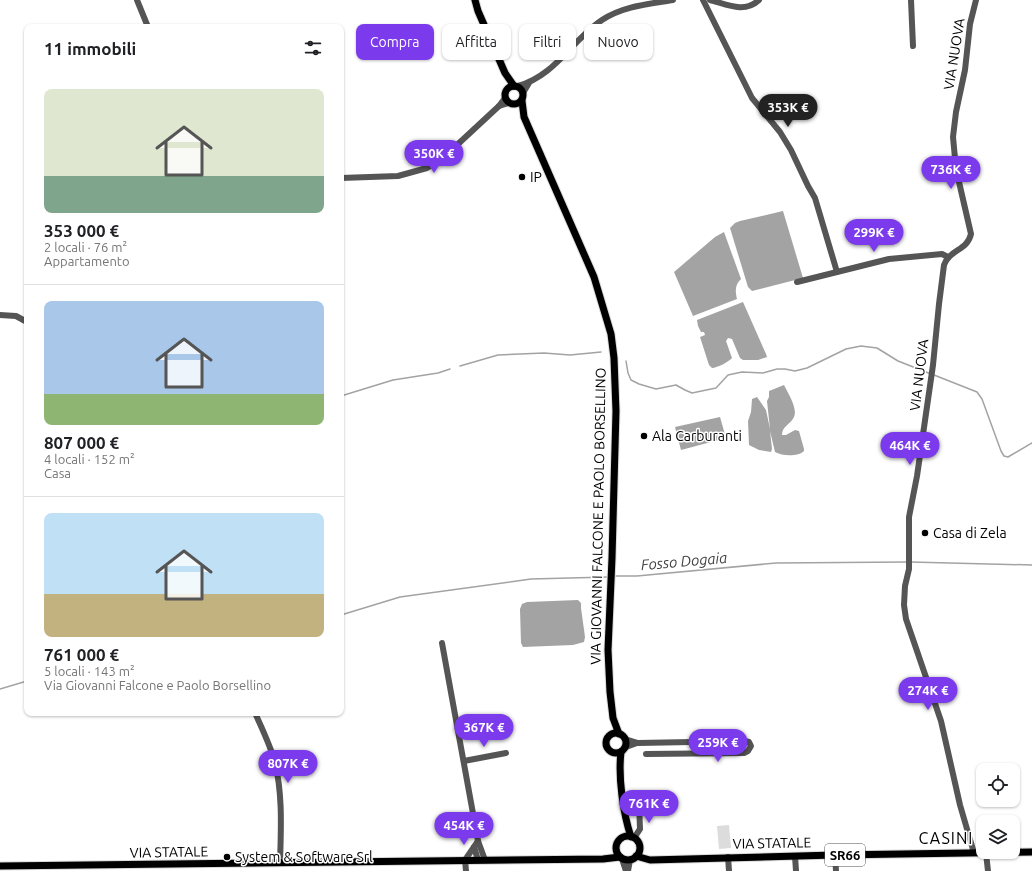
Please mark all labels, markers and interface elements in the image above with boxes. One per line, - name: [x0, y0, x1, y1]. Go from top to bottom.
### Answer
- street label: VIA NUOVA: [940, 17, 968, 91]
- chip: Compra: [356, 24, 434, 60]
- chip: Affitta: [442, 24, 511, 60]
- chip: Filtri: [519, 24, 576, 60]
- chip: Nuovo: [584, 24, 653, 60]
- icon: filters: [302, 37, 324, 59]
- text: 11 immobili: [44, 39, 136, 58]
- pin: 353K €: [755, 94, 821, 128]
- text: 353K €: [767, 100, 809, 114]
- icon: home: [148, 115, 220, 187]
- pin: 350K €: [401, 140, 467, 174]
- text: 350K €: [413, 146, 455, 160]
- pin: 736K €: [918, 156, 984, 190]
- text: 736K €: [930, 162, 972, 176]
- place label: IP: [530, 169, 542, 185]
- marker: IP: [517, 172, 527, 182]
- pin: 299K €: [841, 219, 907, 253]
- text: 353 000 €: [44, 221, 119, 240]
- text: 299K €: [853, 225, 895, 239]
- text: 2 locali · 76 m²: [44, 240, 127, 254]
- text: Appartamento: [44, 254, 130, 268]
- icon: home: [148, 327, 220, 399]
- street label: VIA NUOVA: [907, 338, 931, 412]
- street label: VIA GIOVANNI FALCONE E PAOLO BORSELLINO: [587, 367, 609, 665]
- place label: Ala Carburanti: [652, 428, 742, 444]
- marker: Ala Carburanti: [639, 431, 649, 441]
- pin: 464K €: [877, 432, 943, 466]
- text: 807 000 €: [44, 433, 119, 452]
- text: 464K €: [889, 438, 931, 452]
- text: 4 locali · 152 m²: [44, 452, 135, 466]
- text: Casa: [44, 466, 71, 480]
- place label: Casa di Zela: [933, 525, 1007, 541]
- marker: Casa di Zela: [920, 528, 930, 538]
- icon: home: [148, 539, 220, 611]
- water label: Fosso Dogaia: [640, 549, 728, 573]
- text: 761 000 €: [44, 645, 119, 664]
- text: 5 locali · 143 m²: [44, 664, 135, 678]
- pin: 274K €: [895, 677, 961, 711]
- text: Via Giovanni Falcone e Paolo Borsellino: [44, 678, 271, 692]
- text: 274K €: [907, 683, 949, 697]
- pin: 367K €: [451, 714, 517, 748]
- text: 367K €: [463, 720, 505, 734]
- pin: 259K €: [685, 729, 751, 763]
- text: 259K €: [697, 735, 739, 749]
- pin: 807K €: [255, 750, 321, 784]
- text: 807K €: [267, 756, 309, 770]
- map controls: [976, 763, 1020, 859]
- button: locate: [976, 763, 1020, 807]
- pin: 761K €: [616, 790, 682, 824]
- text: 761K €: [628, 796, 670, 810]
- pin: 454K €: [431, 812, 497, 846]
- button: layers: [976, 815, 1020, 859]
- text: 454K €: [443, 818, 485, 832]
- district label: CASINI: [919, 829, 973, 847]
- street label: VIA STATALE: [733, 834, 812, 852]
- street label: VIA STATALE: [130, 843, 209, 861]
- road number: SR66: [825, 844, 865, 866]
- place label: System & Software Srl: [235, 849, 373, 865]
- marker: System & Software Srl: [222, 852, 232, 862]

